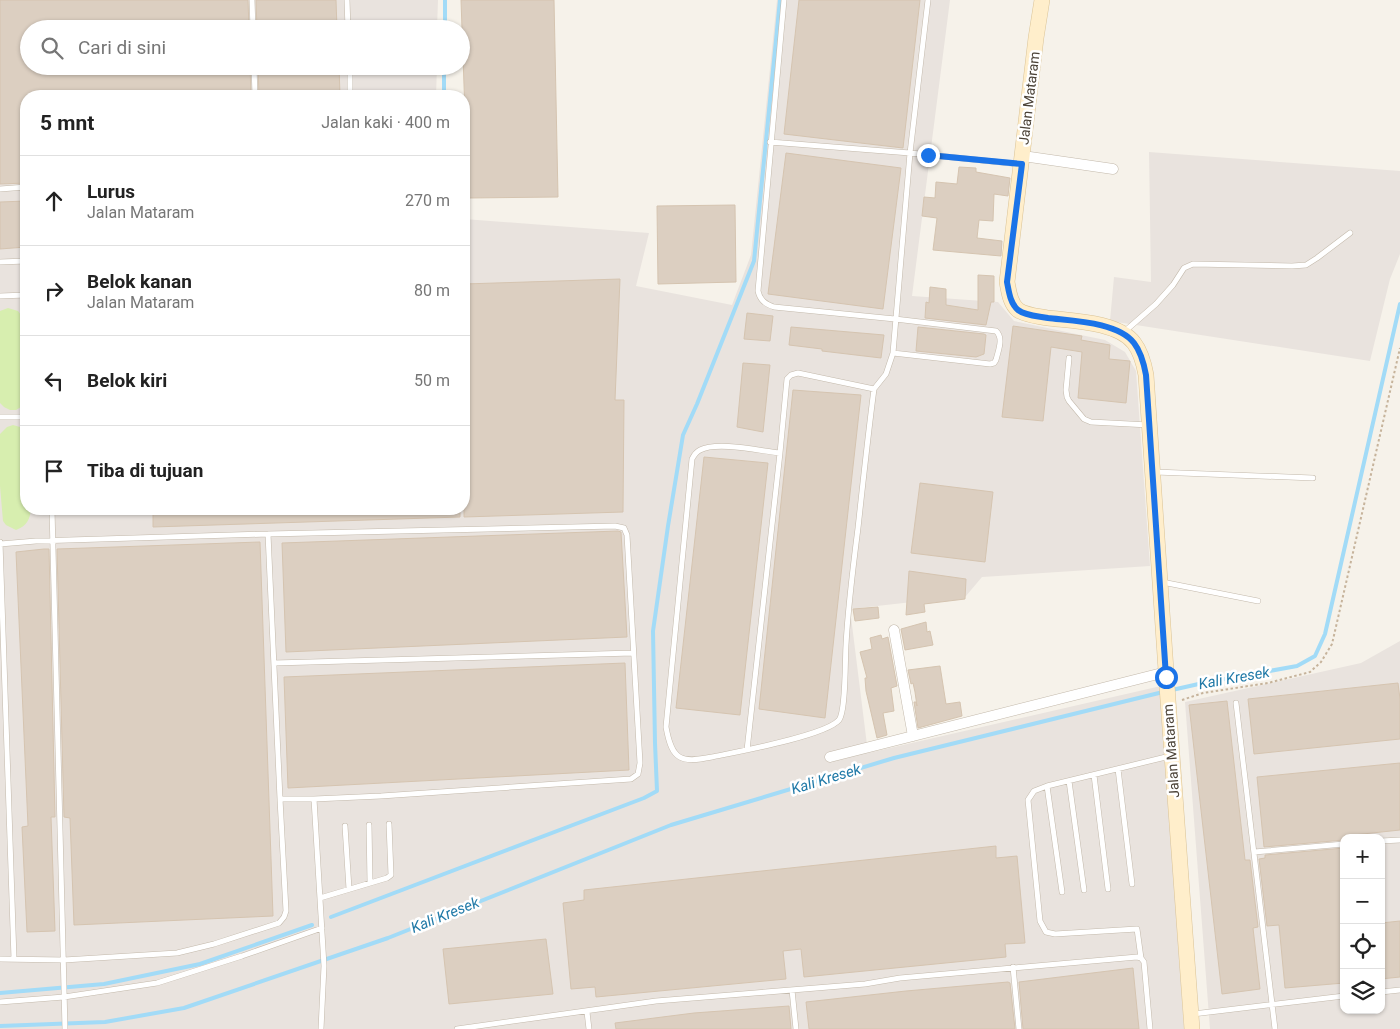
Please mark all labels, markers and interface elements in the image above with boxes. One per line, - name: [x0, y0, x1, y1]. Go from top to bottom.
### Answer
- search box: [20, 20, 470, 75]
- icon: search: [38, 34, 66, 62]
- text: Cari di sini: [78, 36, 166, 59]
- street label: Jalan Mataram: [1015, 50, 1043, 146]
- text: 5 mnt: [40, 111, 94, 135]
- text: Jalan kaki · 400 m: [321, 113, 450, 132]
- route end: [917, 144, 940, 167]
- text: Lurus: [87, 180, 135, 203]
- icon: ahead: [40, 187, 68, 215]
- text: 270 m: [405, 191, 450, 210]
- text: Jalan Mataram: [87, 203, 194, 222]
- text: Belok kanan: [87, 270, 192, 293]
- icon: right: [40, 277, 68, 305]
- text: 80 m: [414, 281, 450, 300]
- text: Jalan Mataram: [87, 293, 194, 312]
- icon: left: [40, 367, 68, 395]
- text: Belok kiri: [87, 369, 167, 392]
- text: 50 m: [414, 371, 450, 390]
- icon: arrive: [40, 457, 68, 485]
- text: Tiba di tujuan: [87, 459, 203, 482]
- water label: Kali Kresek: [1197, 663, 1272, 693]
- route start: [1155, 666, 1178, 689]
- street label: Jalan Mataram: [1160, 704, 1182, 798]
- water label: Kali Kresek: [789, 760, 864, 798]
- map controls: [1340, 834, 1385, 1014]
- button: +: [1340, 834, 1385, 879]
- button: −: [1340, 879, 1385, 924]
- water label: Kali Kresek: [408, 893, 482, 937]
- button: locate: [1340, 924, 1385, 969]
- button: layers: [1340, 969, 1385, 1014]

